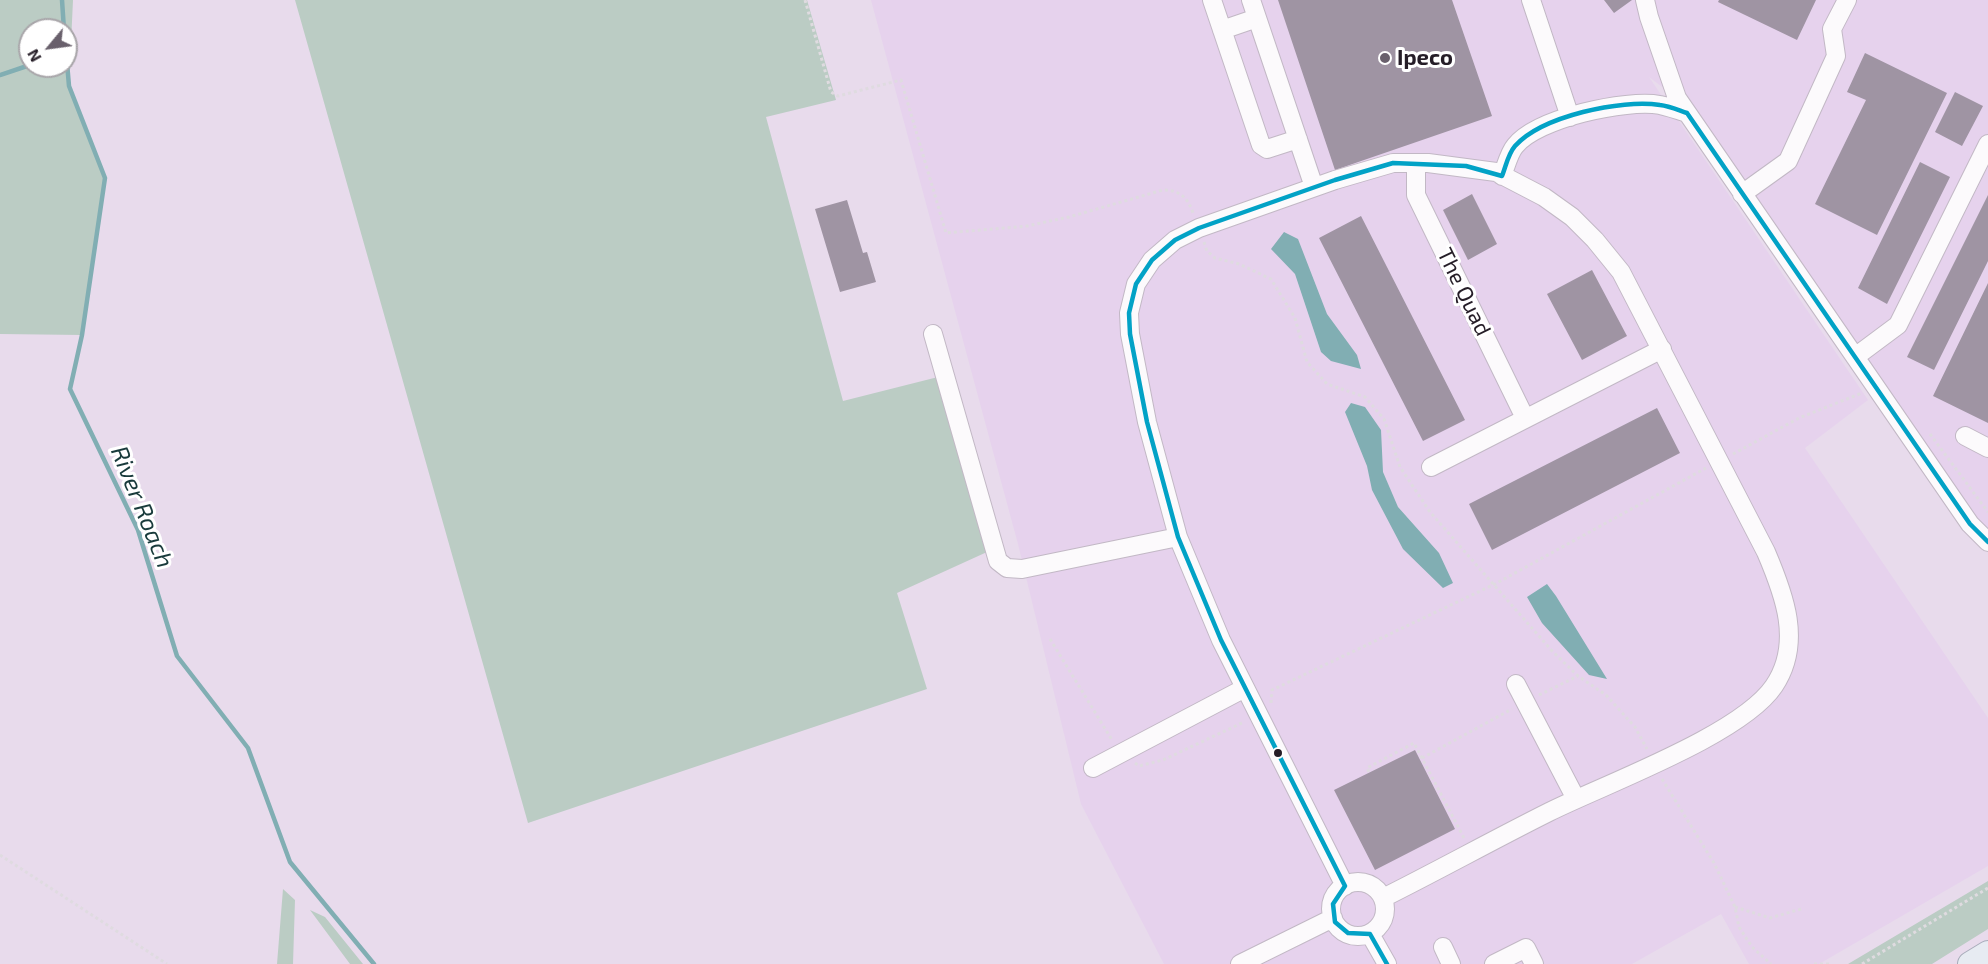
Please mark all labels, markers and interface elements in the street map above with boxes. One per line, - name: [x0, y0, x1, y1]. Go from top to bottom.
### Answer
- north arrow: [18, 18, 78, 78]
- place label: Ipeco: [1397, 45, 1453, 71]
- text: N: [22, 46, 45, 66]
- marker: Ipeco: [1378, 51, 1392, 65]
- street label: The Quad: [1431, 244, 1497, 340]
- water label: River Roach: [105, 442, 179, 572]
- unlabelled marker: [1272, 747, 1284, 759]

